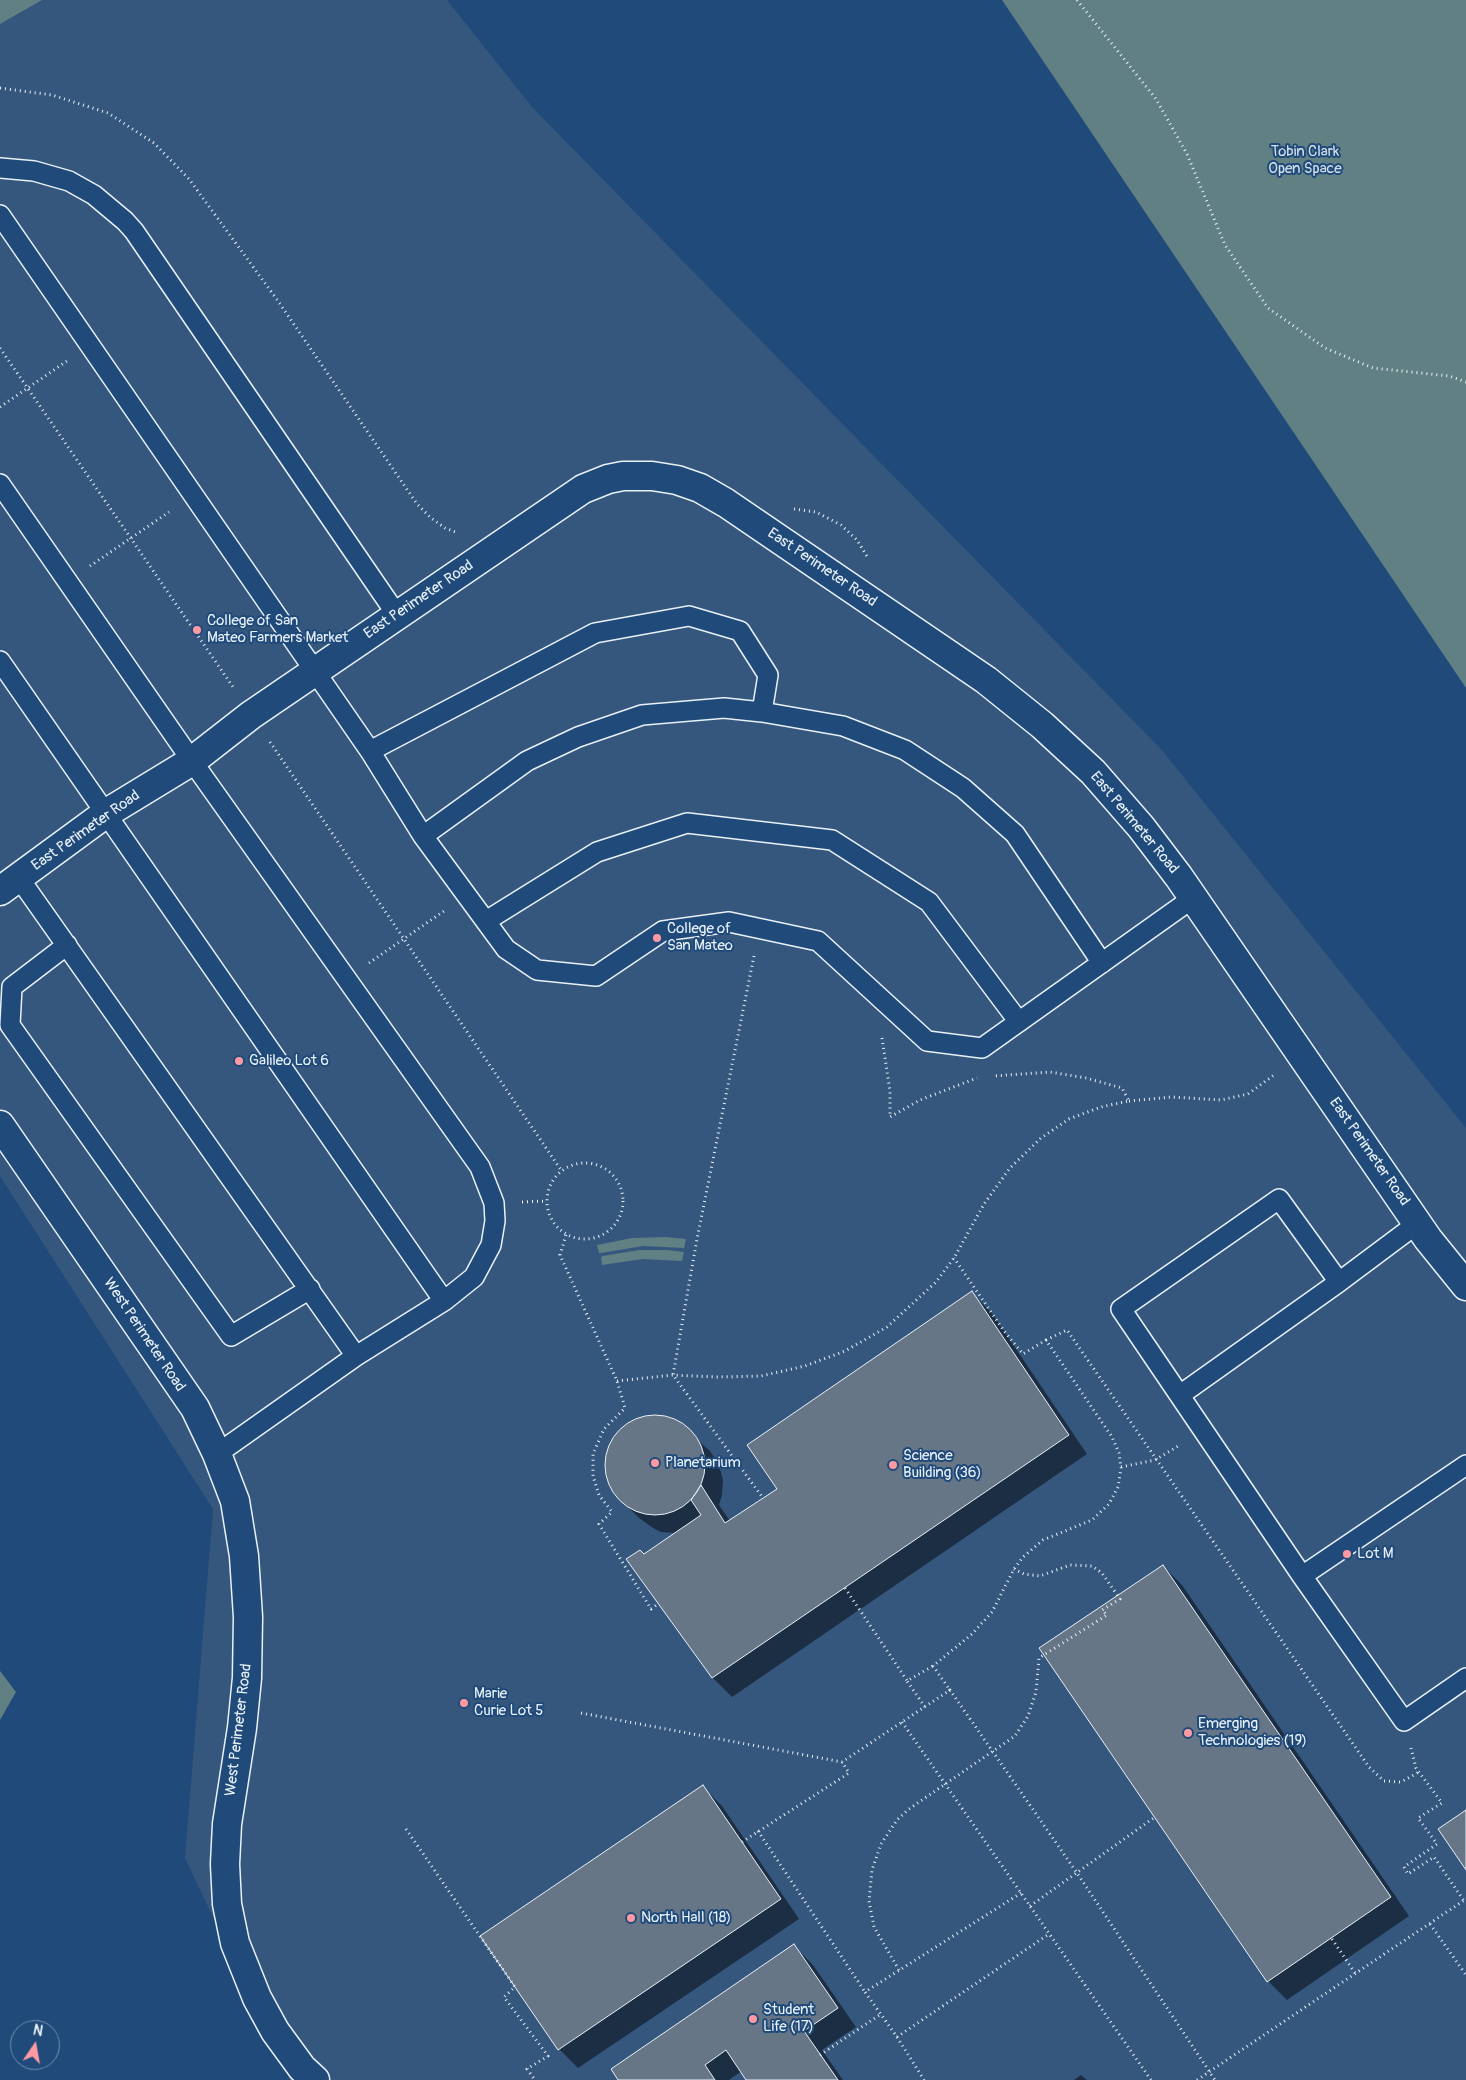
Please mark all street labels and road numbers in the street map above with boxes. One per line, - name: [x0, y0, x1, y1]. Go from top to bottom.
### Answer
- street label: East Perimeter Road: [764, 525, 880, 611]
- street label: East Perimeter Road: [361, 557, 477, 643]
- street label: East Perimeter Road: [1086, 768, 1182, 878]
- street label: East Perimeter Road: [28, 787, 144, 875]
- street label: East Perimeter Road: [1325, 1094, 1413, 1210]
- street label: West Perimeter Road: [99, 1275, 189, 1395]
- street label: West Perimeter Road: [222, 1663, 256, 1797]

